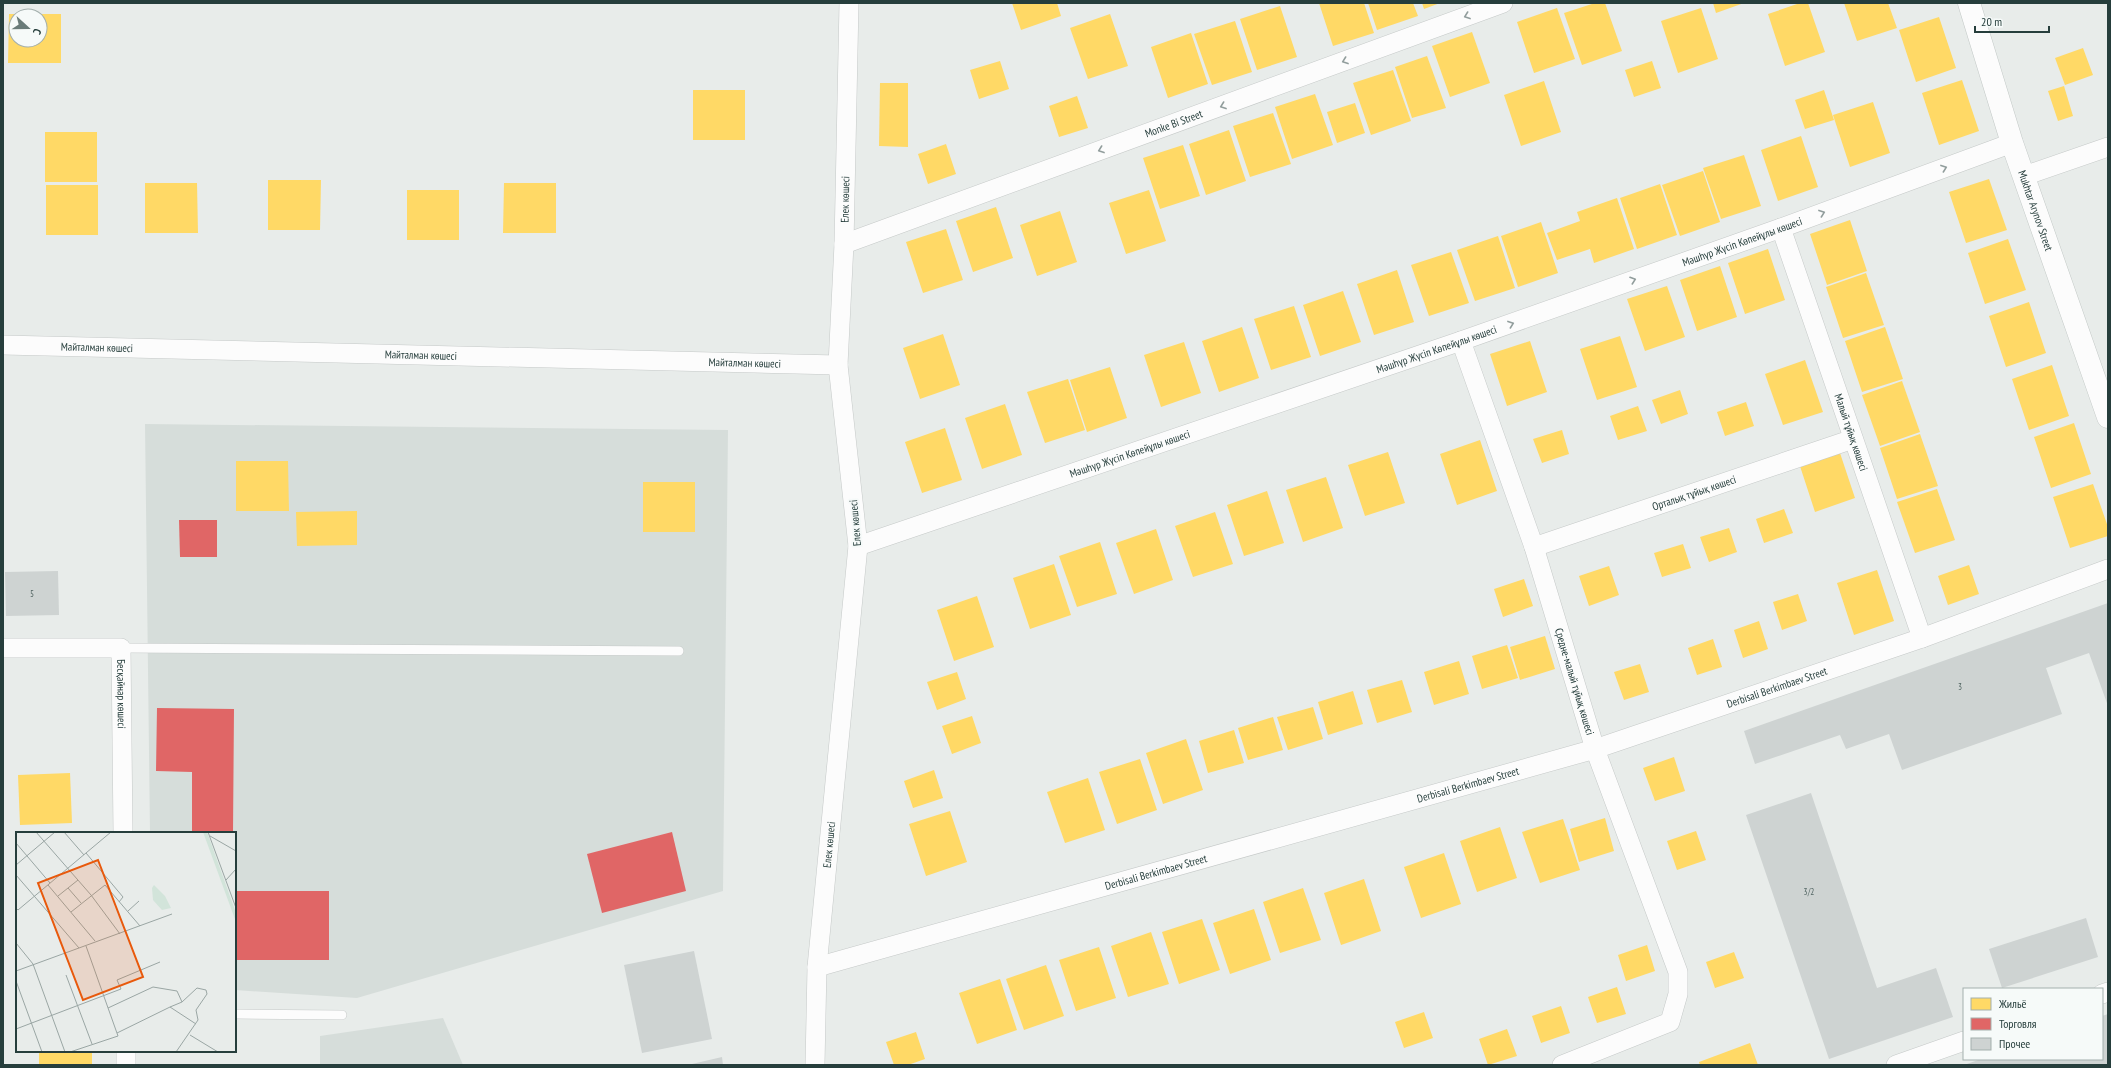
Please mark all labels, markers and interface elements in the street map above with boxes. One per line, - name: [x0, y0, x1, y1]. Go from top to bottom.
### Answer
- north arrow: [8, 8, 48, 48]
- scale bar: [1975, 8, 2049, 34]
- one-way arrow: [1463, 12, 1470, 20]
- text: 20 m: [1981, 14, 2002, 29]
- text: С: [30, 27, 45, 36]
- one-way arrow: [1341, 57, 1348, 65]
- one-way arrow: [1219, 101, 1226, 109]
- street label: Monke Bi Street: [1143, 106, 1204, 140]
- one-way arrow: [1097, 146, 1104, 154]
- one-way arrow: [1940, 165, 1947, 173]
- street label: Mukhtar Arynov Street: [2015, 168, 2056, 253]
- street label: Елек көшесі: [837, 176, 852, 223]
- one-way arrow: [1818, 209, 1825, 218]
- street label: Мәшһүр Жүсіп Көпейұлы көшесі: [1680, 214, 1804, 269]
- one-way arrow: [1630, 276, 1637, 285]
- one-way arrow: [1507, 320, 1514, 328]
- street label: Мәшһүр Жүсіп Көпейұлы көшесі: [1374, 322, 1498, 376]
- street label: Майталман көшесі: [61, 339, 133, 355]
- street label: Майталман көшесі: [385, 347, 457, 363]
- street label: Майталман көшесі: [709, 355, 781, 371]
- street label: Малый тұйық көшесі: [1831, 392, 1871, 473]
- street label: Мәшһүр Жүсіп Көпейұлы көшесі: [1068, 427, 1192, 481]
- street label: Орталық тұйық көшесі: [1650, 472, 1738, 513]
- street label: Елек көшесі: [846, 499, 864, 547]
- house number: 5: [30, 588, 34, 599]
- street label: Средне-малый тұйық көшесі: [1552, 626, 1597, 737]
- street label: Бесқайнар көшесі: [114, 659, 129, 729]
- street label: Derbisali Berkimbaev Street: [1725, 664, 1829, 711]
- house number: 3: [1958, 681, 1962, 692]
- street label: Derbisali Berkimbaev Street: [1415, 764, 1520, 806]
- street label: Елек көшесі: [820, 821, 838, 868]
- inset map: [16, 832, 236, 1052]
- street label: Derbisali Berkimbaev Street: [1103, 851, 1208, 893]
- house number: 3/2: [1804, 886, 1814, 897]
- legend: [1963, 988, 2103, 1060]
- text: Жильё: [1998, 996, 2026, 1011]
- text: Торговля: [1999, 1016, 2037, 1031]
- text: Прочее: [1999, 1036, 2030, 1051]

